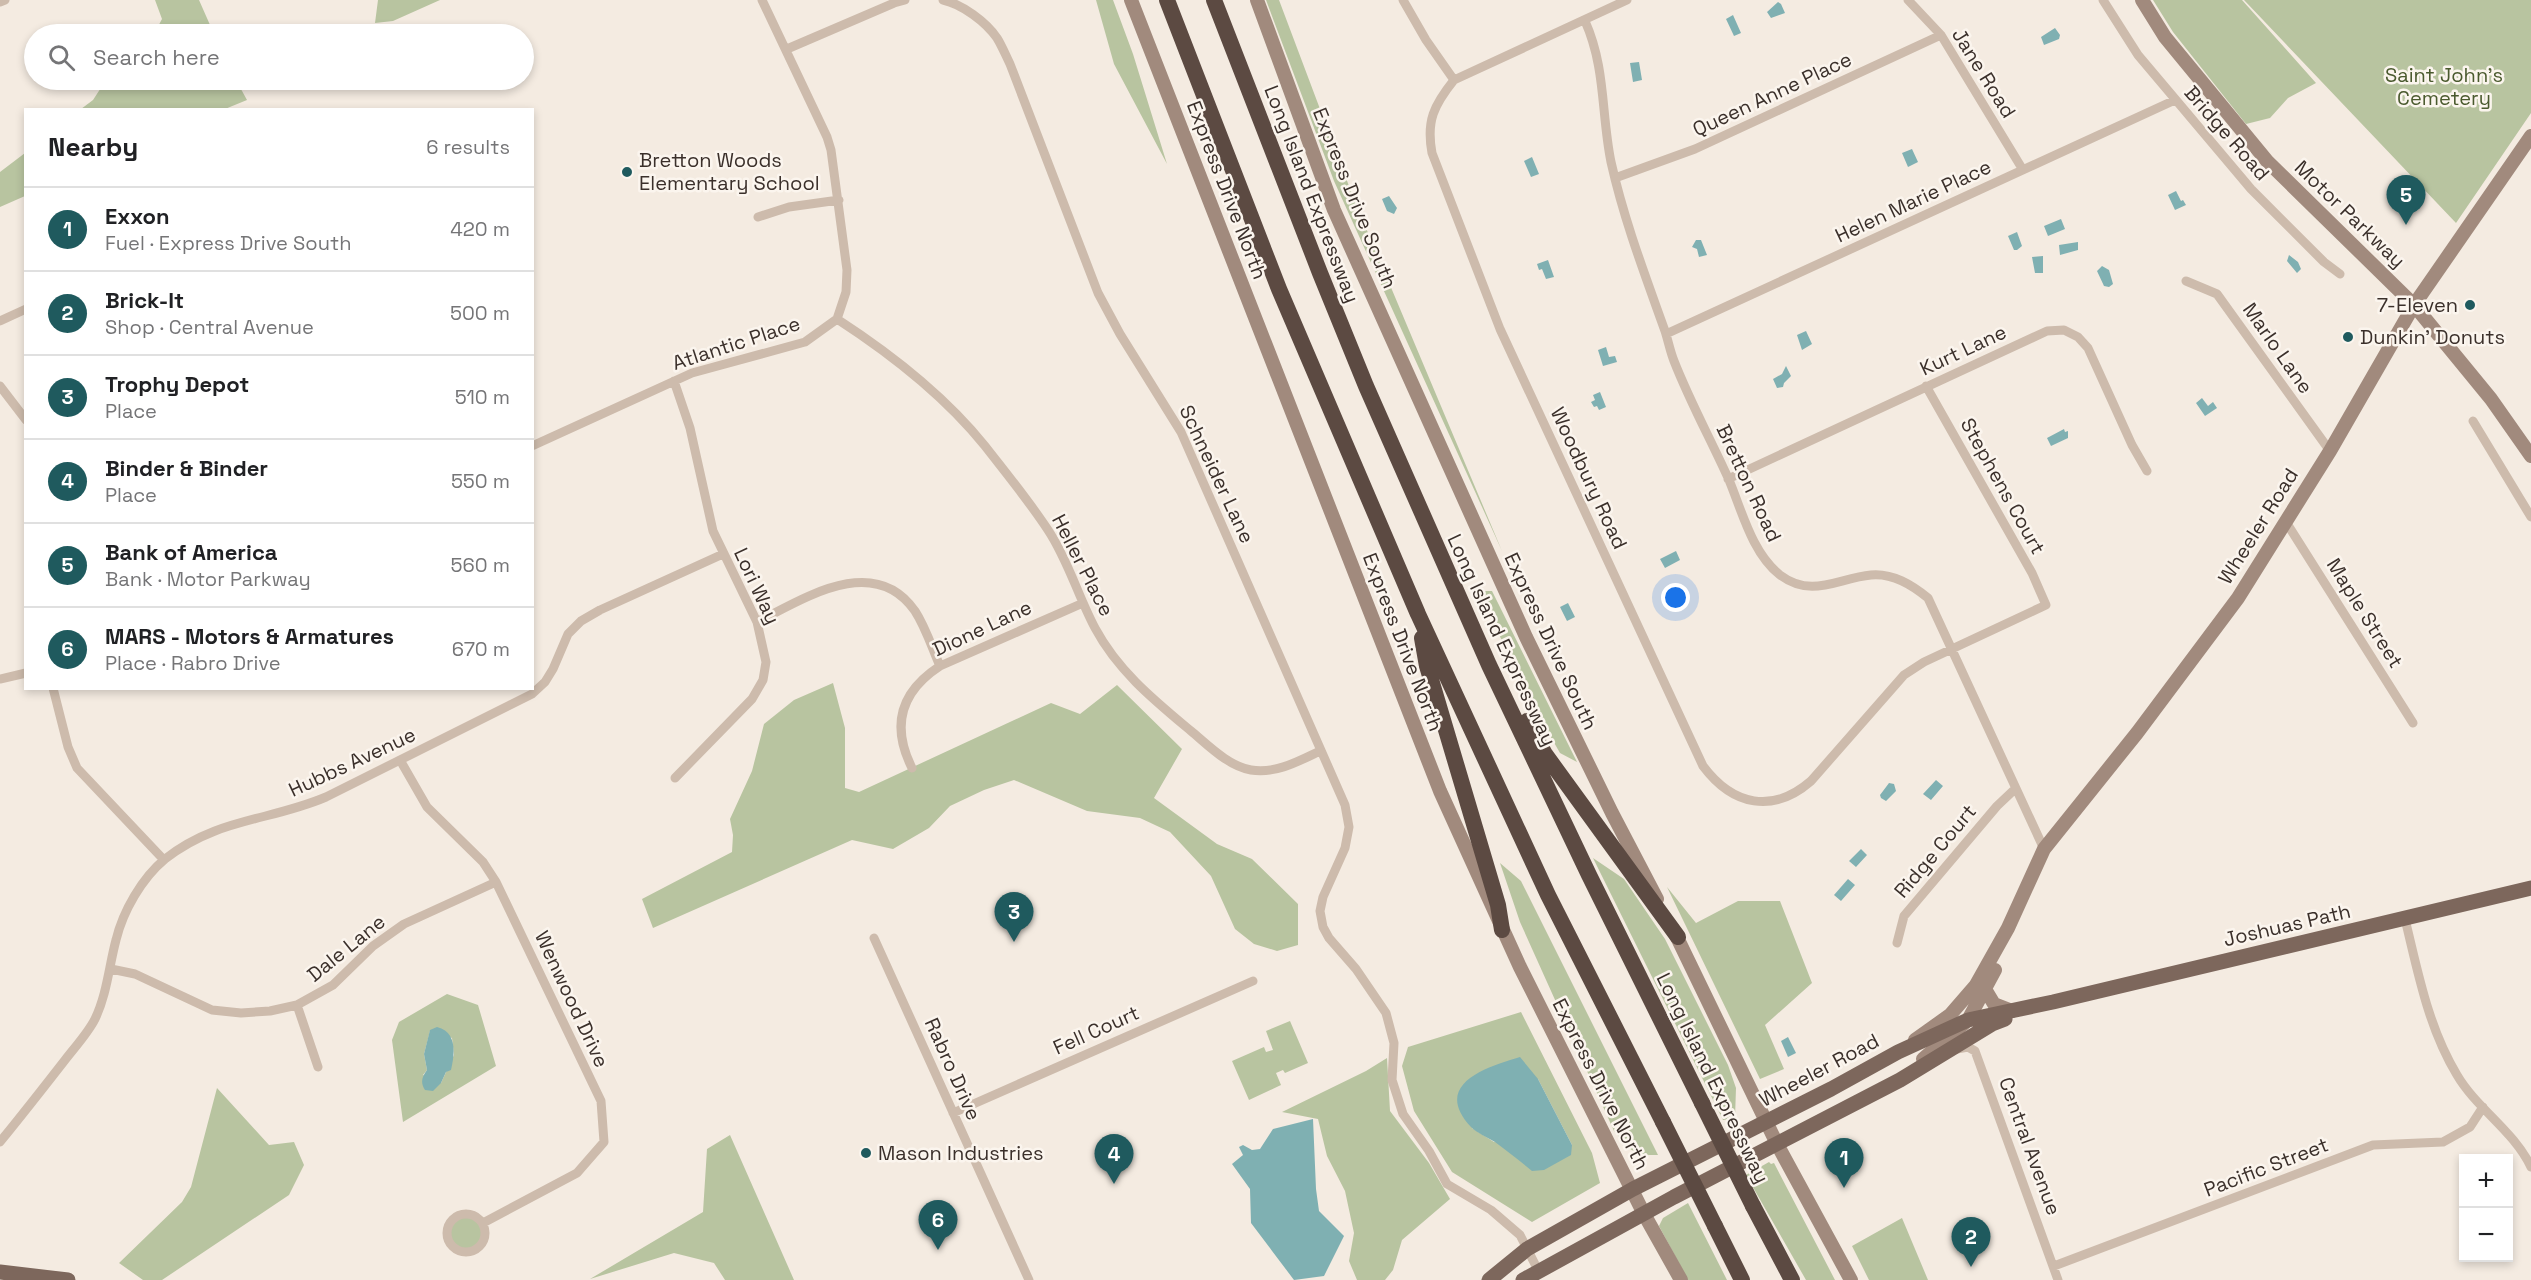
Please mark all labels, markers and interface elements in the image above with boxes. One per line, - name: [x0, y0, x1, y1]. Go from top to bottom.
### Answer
- street label: Jane Road: [1946, 23, 2022, 123]
- search box: [24, 24, 534, 90]
- icon: search: [45, 41, 78, 74]
- text: Search here: [93, 43, 220, 71]
- street label: Queen Anne Place: [1688, 46, 1856, 142]
- park label: Saint John's Cemetery: [2385, 62, 2503, 111]
- street label: Bridge Road: [2179, 80, 2275, 186]
- street label: Long Island Expressway: [1259, 82, 1365, 306]
- street label: Express Drive North: [1181, 97, 1273, 283]
- street label: Express Drive South: [1307, 104, 1403, 292]
- text: Nearby: [48, 130, 138, 164]
- text: 6 results: [426, 134, 510, 160]
- place label: Bretton Woods Elementary School: [639, 147, 820, 196]
- street label: Helen Marie Place: [1831, 153, 1995, 249]
- street label: Motor Parkway: [2289, 155, 2411, 273]
- marker: Bretton Woods Elementary School: [620, 165, 634, 179]
- pin: 5: [2386, 176, 2426, 225]
- text: Exxon: [105, 202, 170, 230]
- text: 1: [63, 216, 72, 242]
- text: 420 m: [450, 216, 510, 242]
- text: Fuel · Express Drive South: [105, 230, 351, 256]
- text: Brick-It: [105, 286, 184, 314]
- place label: 7-Eleven: [2377, 292, 2458, 318]
- street label: Marlo Lane: [2237, 297, 2319, 399]
- marker: 7-Eleven: [2463, 298, 2477, 312]
- text: 2: [62, 300, 73, 326]
- text: 500 m: [450, 300, 510, 326]
- street label: Atlantic Place: [669, 310, 803, 376]
- text: Shop · Central Avenue: [105, 314, 314, 340]
- street label: Kurt Lane: [1916, 319, 2010, 381]
- place label: Dunkin' Donuts: [2360, 324, 2505, 350]
- marker: Dunkin' Donuts: [2341, 330, 2355, 344]
- text: Trophy Depot: [105, 370, 249, 398]
- text: 3: [61, 384, 74, 410]
- text: 510 m: [455, 384, 510, 410]
- text: Place: [105, 398, 157, 424]
- street label: Schneider Lane: [1174, 401, 1260, 547]
- street label: Woodbury Road: [1545, 403, 1633, 553]
- street label: Stephens Court: [1955, 413, 2051, 559]
- street label: Bretton Road: [1710, 420, 1788, 546]
- text: Binder & Binder: [105, 454, 268, 482]
- street label: Wheeler Road: [2212, 463, 2304, 589]
- text: 4: [61, 468, 74, 494]
- text: 550 m: [451, 468, 510, 494]
- text: Place: [105, 482, 157, 508]
- street label: Heller Place: [1046, 510, 1120, 620]
- street label: Long Island Expressway: [1441, 530, 1563, 750]
- text: Bank of America: [105, 538, 278, 566]
- street label: Lori Way: [728, 544, 786, 628]
- street label: Express Drive South: [1499, 548, 1603, 734]
- street label: Express Drive North: [1357, 549, 1449, 735]
- text: 5: [62, 552, 74, 578]
- text: 560 m: [451, 552, 510, 578]
- street label: Maple Street: [2321, 553, 2409, 673]
- text: Bank · Motor Parkway: [105, 566, 311, 592]
- your location: [1661, 583, 1690, 612]
- street label: Dione Lane: [928, 594, 1036, 662]
- text: MARS - Motors & Armatures: [105, 622, 394, 650]
- text: 6: [61, 636, 74, 662]
- text: 670 m: [452, 636, 510, 662]
- text: Place · Rabro Drive: [105, 650, 281, 676]
- street label: Hubbs Avenue: [284, 721, 420, 803]
- street label: Ridge Court: [1888, 799, 1982, 903]
- pin: 3: [994, 892, 1034, 942]
- street label: Joshuas Path: [2221, 898, 2353, 952]
- street label: Dale Lane: [302, 909, 390, 987]
- street label: Wenwood Drive: [529, 927, 615, 1071]
- street label: Long Island Expressway: [1651, 969, 1775, 1187]
- street label: Express Drive North: [1547, 994, 1655, 1174]
- street label: Fell Court: [1049, 999, 1143, 1061]
- street label: Rabro Drive: [919, 1014, 987, 1124]
- street label: Wheeler Road: [1755, 1028, 1883, 1112]
- street label: Central Avenue: [1993, 1073, 2067, 1219]
- street label: Pacific Street: [2200, 1131, 2332, 1203]
- pin: 4: [1094, 1134, 1134, 1184]
- pin: 1: [1824, 1138, 1864, 1188]
- place label: Mason Industries: [878, 1140, 1044, 1166]
- marker: Mason Industries: [859, 1146, 873, 1160]
- map controls: [2459, 1154, 2513, 1262]
- button: +: [2459, 1154, 2513, 1208]
- pin: 6: [918, 1200, 958, 1250]
- button: −: [2459, 1208, 2513, 1262]
- pin: 2: [1952, 1218, 1990, 1267]

